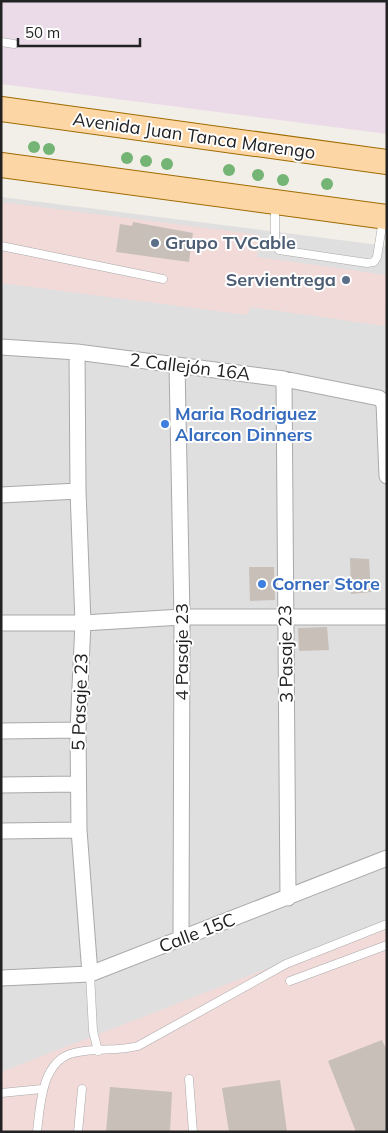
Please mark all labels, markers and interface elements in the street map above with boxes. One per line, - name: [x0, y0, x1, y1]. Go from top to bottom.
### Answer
- scale bar: [18, 15, 140, 47]
- text: 50 m: [25, 23, 60, 42]
- street label: Avenida Juan Tanca Marengo: [71, 107, 317, 164]
- place label: Grupo TVCable: [165, 231, 296, 254]
- marker: Grupo TVCable: [149, 237, 161, 249]
- place label: Servientrega: [226, 268, 336, 291]
- marker: Servientrega: [340, 274, 352, 286]
- street label: 2 Callejón 16A: [128, 348, 252, 385]
- place label: Maria Rodriguez Alarcon Dinners: [175, 402, 317, 446]
- marker: Maria Rodriguez Alarcon Dinners: [159, 418, 171, 430]
- place label: Corner Store: [272, 572, 380, 595]
- marker: Corner Store: [256, 578, 268, 590]
- street label: 4 Pasaje 23: [170, 603, 193, 701]
- street label: 3 Pasaje 23: [273, 605, 298, 703]
- street label: 5 Pasaje 23: [66, 653, 93, 751]
- street label: Calle 15C: [155, 907, 238, 958]

